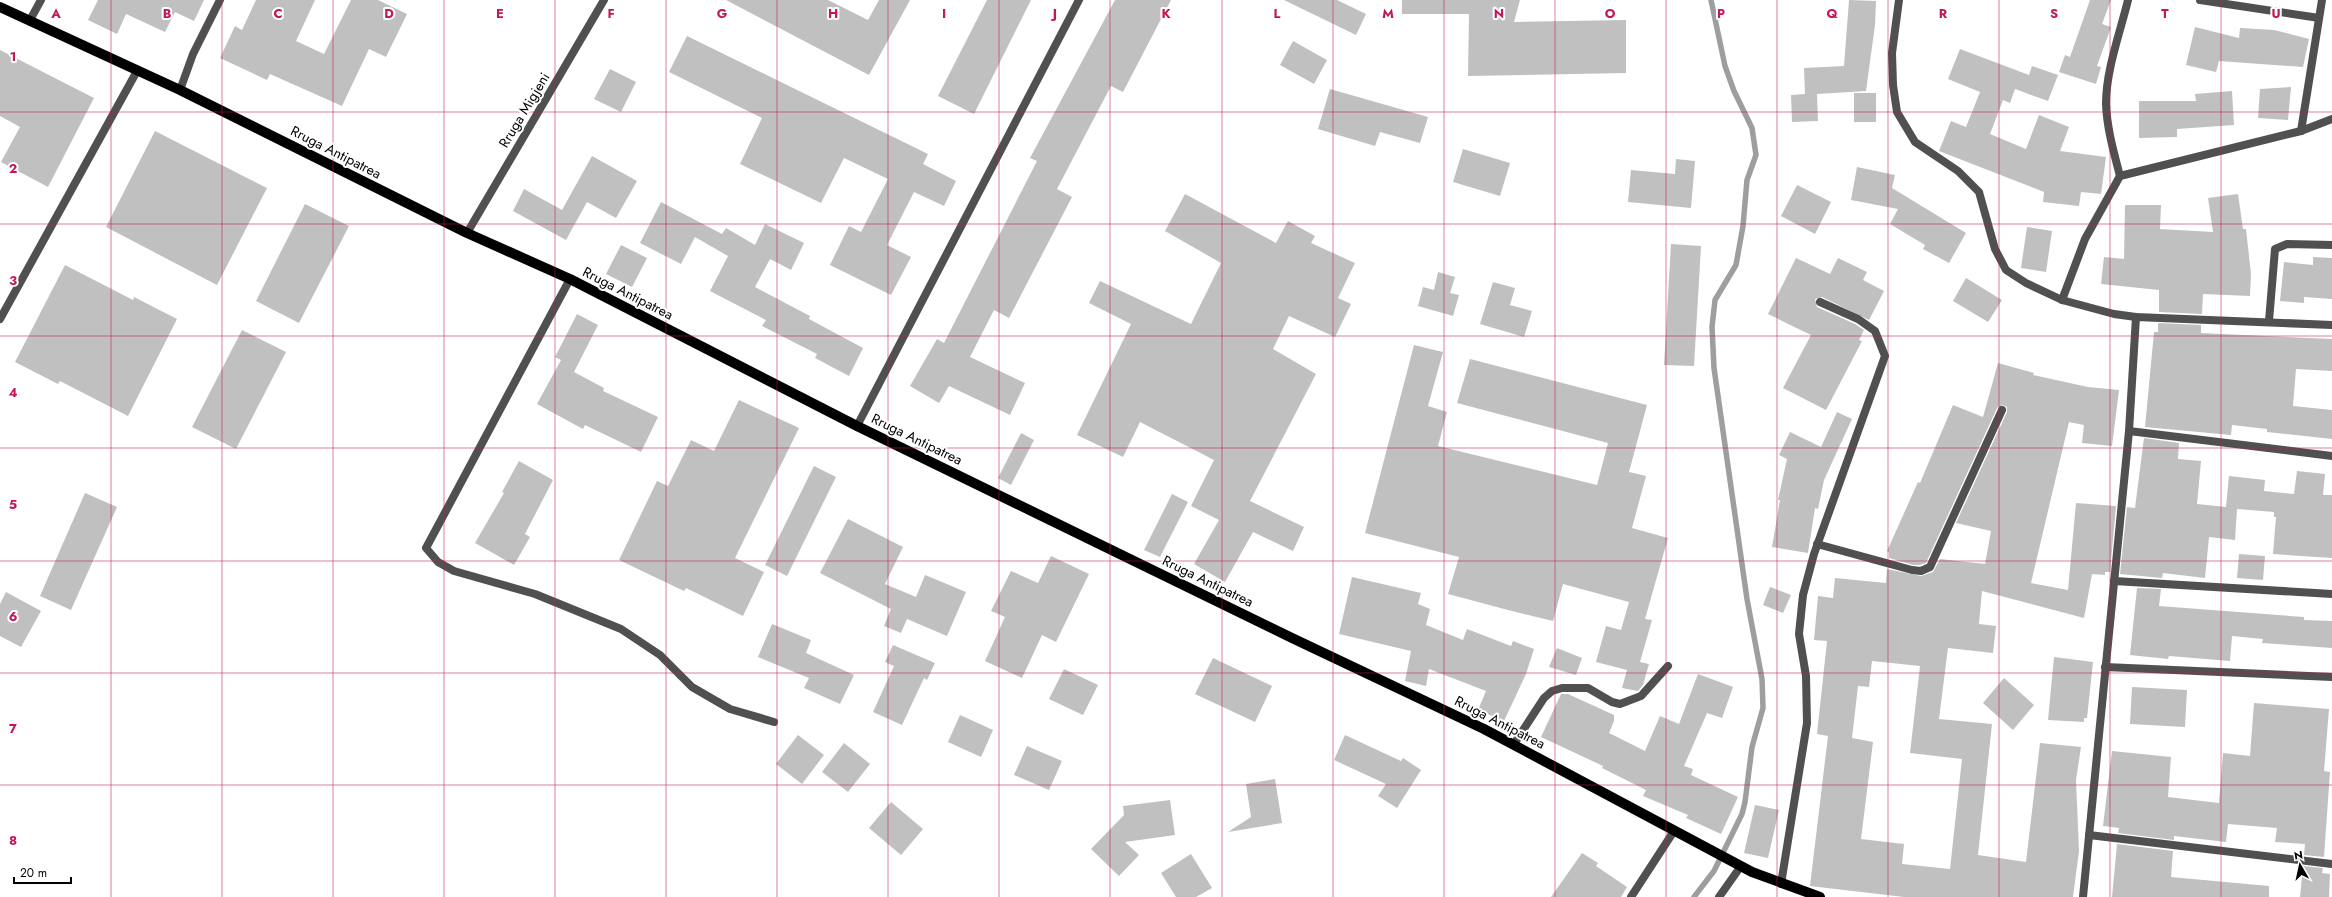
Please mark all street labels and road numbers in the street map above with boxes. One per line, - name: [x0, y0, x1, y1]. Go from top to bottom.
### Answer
- street label: Rruga Migjeni: [494, 69, 554, 151]
- street label: Rruga Antipatrea: [287, 121, 385, 183]
- street label: Rruga Antipatrea: [579, 262, 677, 324]
- street label: Rruga Antipatrea: [868, 408, 966, 470]
- street label: Rruga Antipatrea: [1159, 550, 1257, 612]
- street label: Rruga Antipatrea: [1451, 691, 1549, 753]

